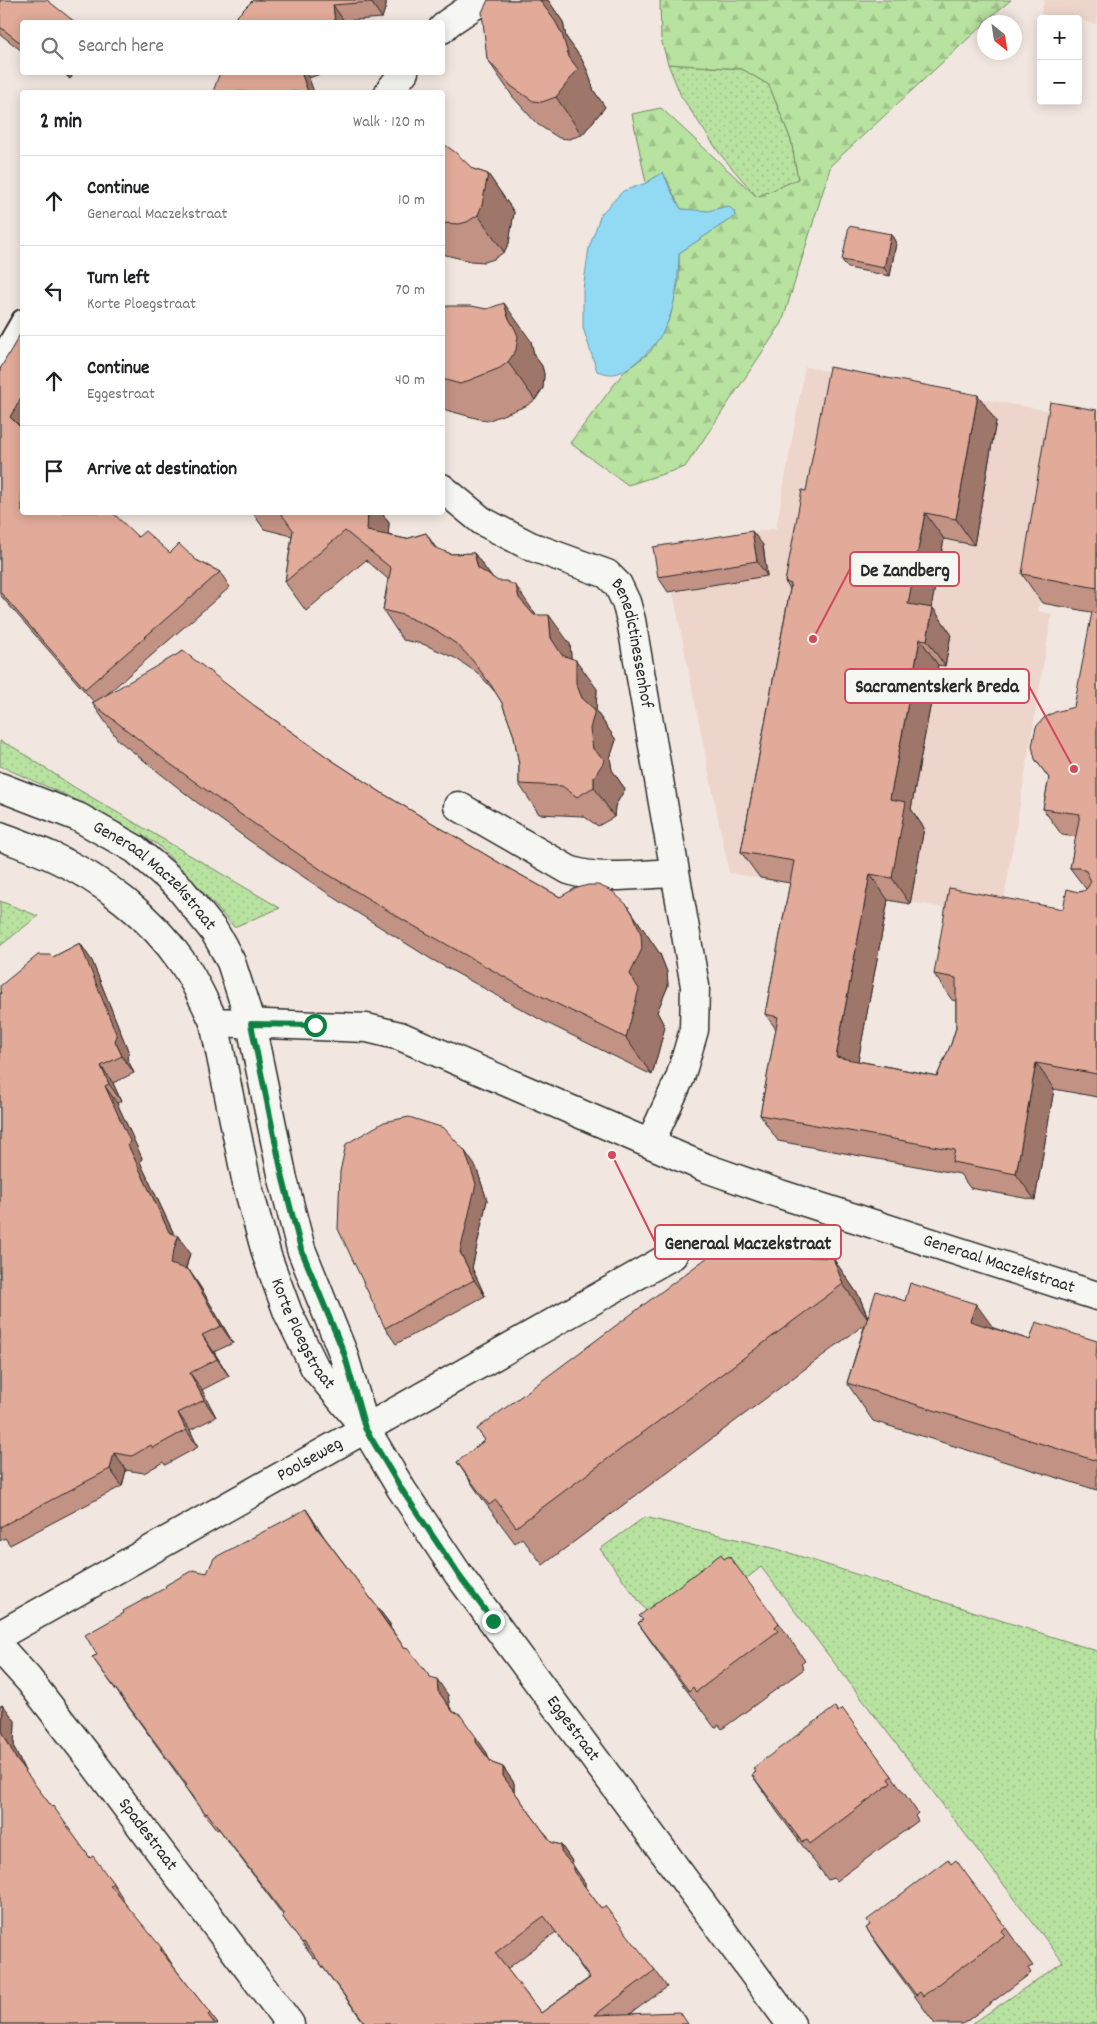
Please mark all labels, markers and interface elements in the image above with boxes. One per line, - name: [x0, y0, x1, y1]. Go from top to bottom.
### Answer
- north arrow: [977, 15, 1022, 60]
- map controls: [1037, 15, 1082, 105]
- button: +: [1037, 15, 1082, 60]
- search box: [20, 20, 445, 75]
- icon: search: [38, 34, 66, 62]
- text: Search here: [78, 34, 164, 61]
- button: −: [1037, 60, 1082, 105]
- text: 2 min: [40, 108, 82, 138]
- text: Walk · 120 m: [353, 111, 425, 134]
- text: Continue: [87, 176, 149, 203]
- icon: ahead: [40, 187, 68, 215]
- text: 10 m: [398, 189, 425, 212]
- text: Generaal Maczekstraat: [87, 203, 227, 226]
- text: Turn left: [87, 266, 150, 293]
- icon: left: [40, 277, 68, 305]
- text: 70 m: [395, 279, 425, 302]
- text: Korte Ploegstraat: [87, 293, 196, 316]
- text: Continue: [87, 356, 149, 383]
- icon: ahead: [40, 367, 68, 395]
- text: 40 m: [395, 369, 425, 392]
- text: Eggestraat: [87, 383, 155, 406]
- icon: arrive: [40, 457, 68, 485]
- text: Arrive at destination: [87, 457, 237, 484]
- callout: De Zandberg: [850, 552, 959, 586]
- text: De Zandberg: [860, 559, 950, 586]
- street label: Benedictinessenhof: [605, 572, 659, 711]
- callout: Sacramentskerk Breda: [845, 669, 1029, 703]
- text: Sacramentskerk Breda: [855, 675, 1020, 702]
- street label: Generaal Maczekstraat: [88, 815, 222, 937]
- route start: [304, 1014, 327, 1037]
- callout: Generaal Maczekstraat: [655, 1225, 841, 1259]
- street label: Generaal Maczekstraat: [920, 1228, 1078, 1301]
- text: Generaal Maczekstraat: [665, 1232, 831, 1259]
- street label: Korte Ploegstraat: [264, 1275, 341, 1396]
- street label: Poolseweg: [273, 1431, 347, 1488]
- route end: [482, 1610, 505, 1633]
- street label: Eggestraat: [540, 1691, 606, 1767]
- street label: Spadestraat: [112, 1793, 183, 1877]

